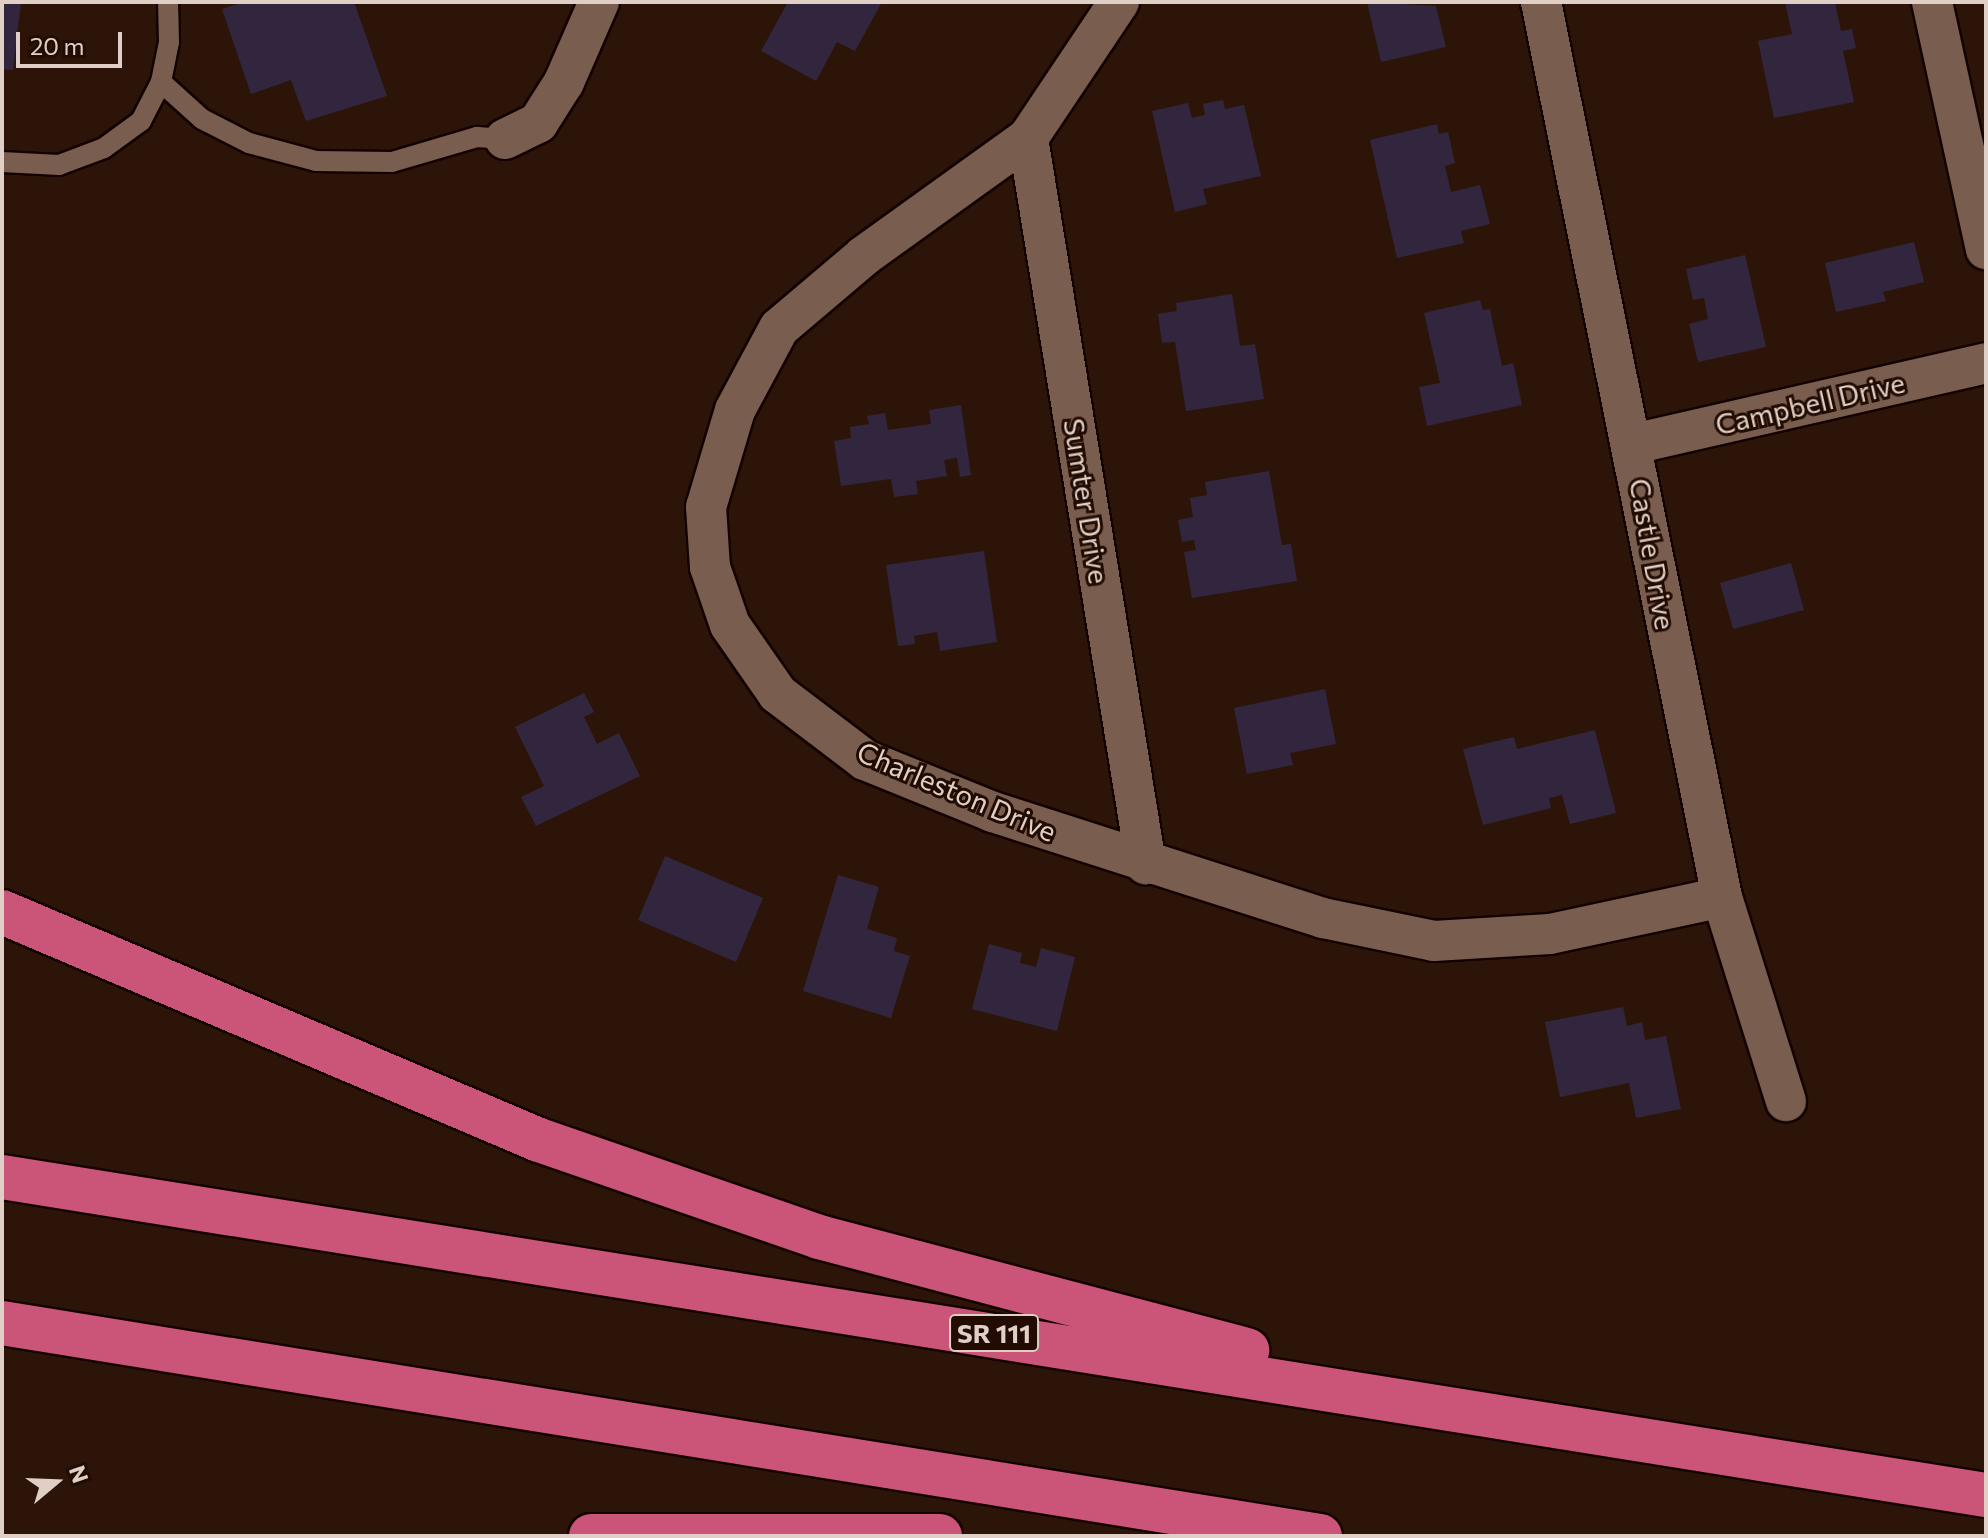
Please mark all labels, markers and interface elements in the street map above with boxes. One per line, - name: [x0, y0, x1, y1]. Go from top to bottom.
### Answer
- scale bar: [20, 16, 126, 66]
- text: 20 m: [30, 31, 84, 60]
- street label: Campbell Drive: [1712, 365, 1908, 441]
- street label: Sumter Drive: [1057, 416, 1117, 586]
- street label: Castle Drive: [1623, 476, 1683, 632]
- street label: Charleston Drive: [853, 734, 1061, 848]
- road number: SR 111: [948, 1311, 1040, 1355]
- north arrow: [16, 1442, 96, 1522]
- text: N: [64, 1462, 95, 1486]

